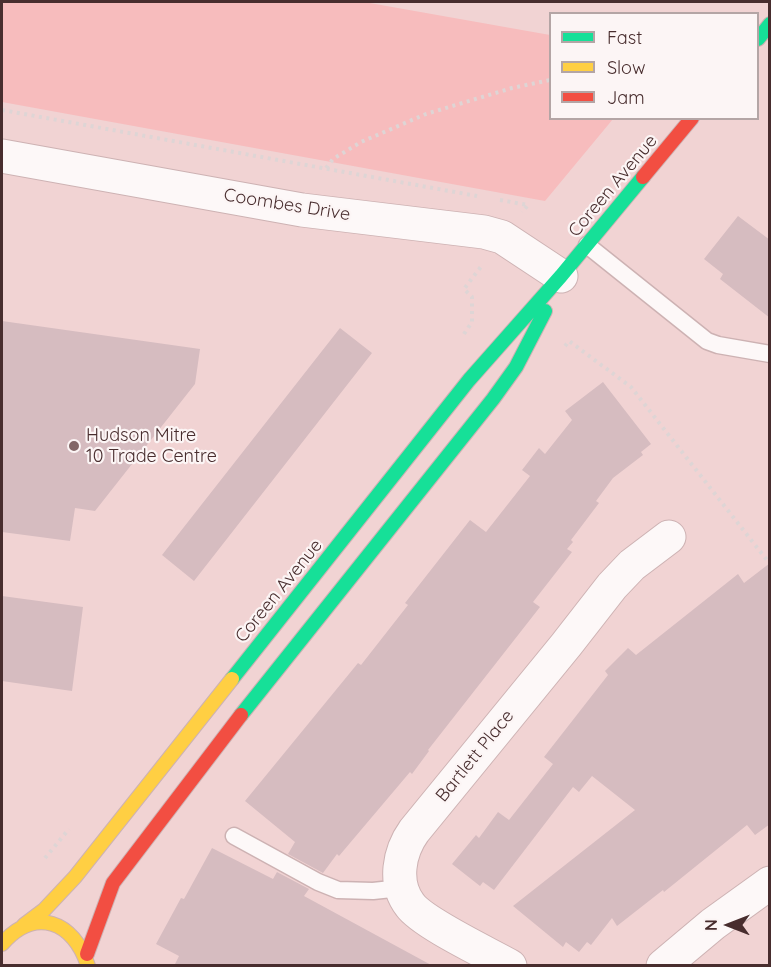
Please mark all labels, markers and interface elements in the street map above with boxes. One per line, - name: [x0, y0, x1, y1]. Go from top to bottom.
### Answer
- legend: [549, 12, 759, 120]
- text: Fast: [607, 26, 642, 49]
- text: Slow: [607, 56, 645, 79]
- text: Jam: [607, 86, 645, 109]
- street label: Coreen Avenue: [564, 131, 662, 241]
- street label: Coombes Drive: [222, 184, 352, 226]
- place label: Hudson Mitre 10 Trade Centre: [86, 425, 217, 468]
- marker: Hudson Mitre 10 Trade Centre: [67, 439, 81, 453]
- street label: Coreen Avenue: [231, 535, 327, 647]
- street label: Bartlett Place: [431, 706, 519, 806]
- north arrow: [699, 895, 759, 955]
- text: N: [701, 919, 721, 931]

